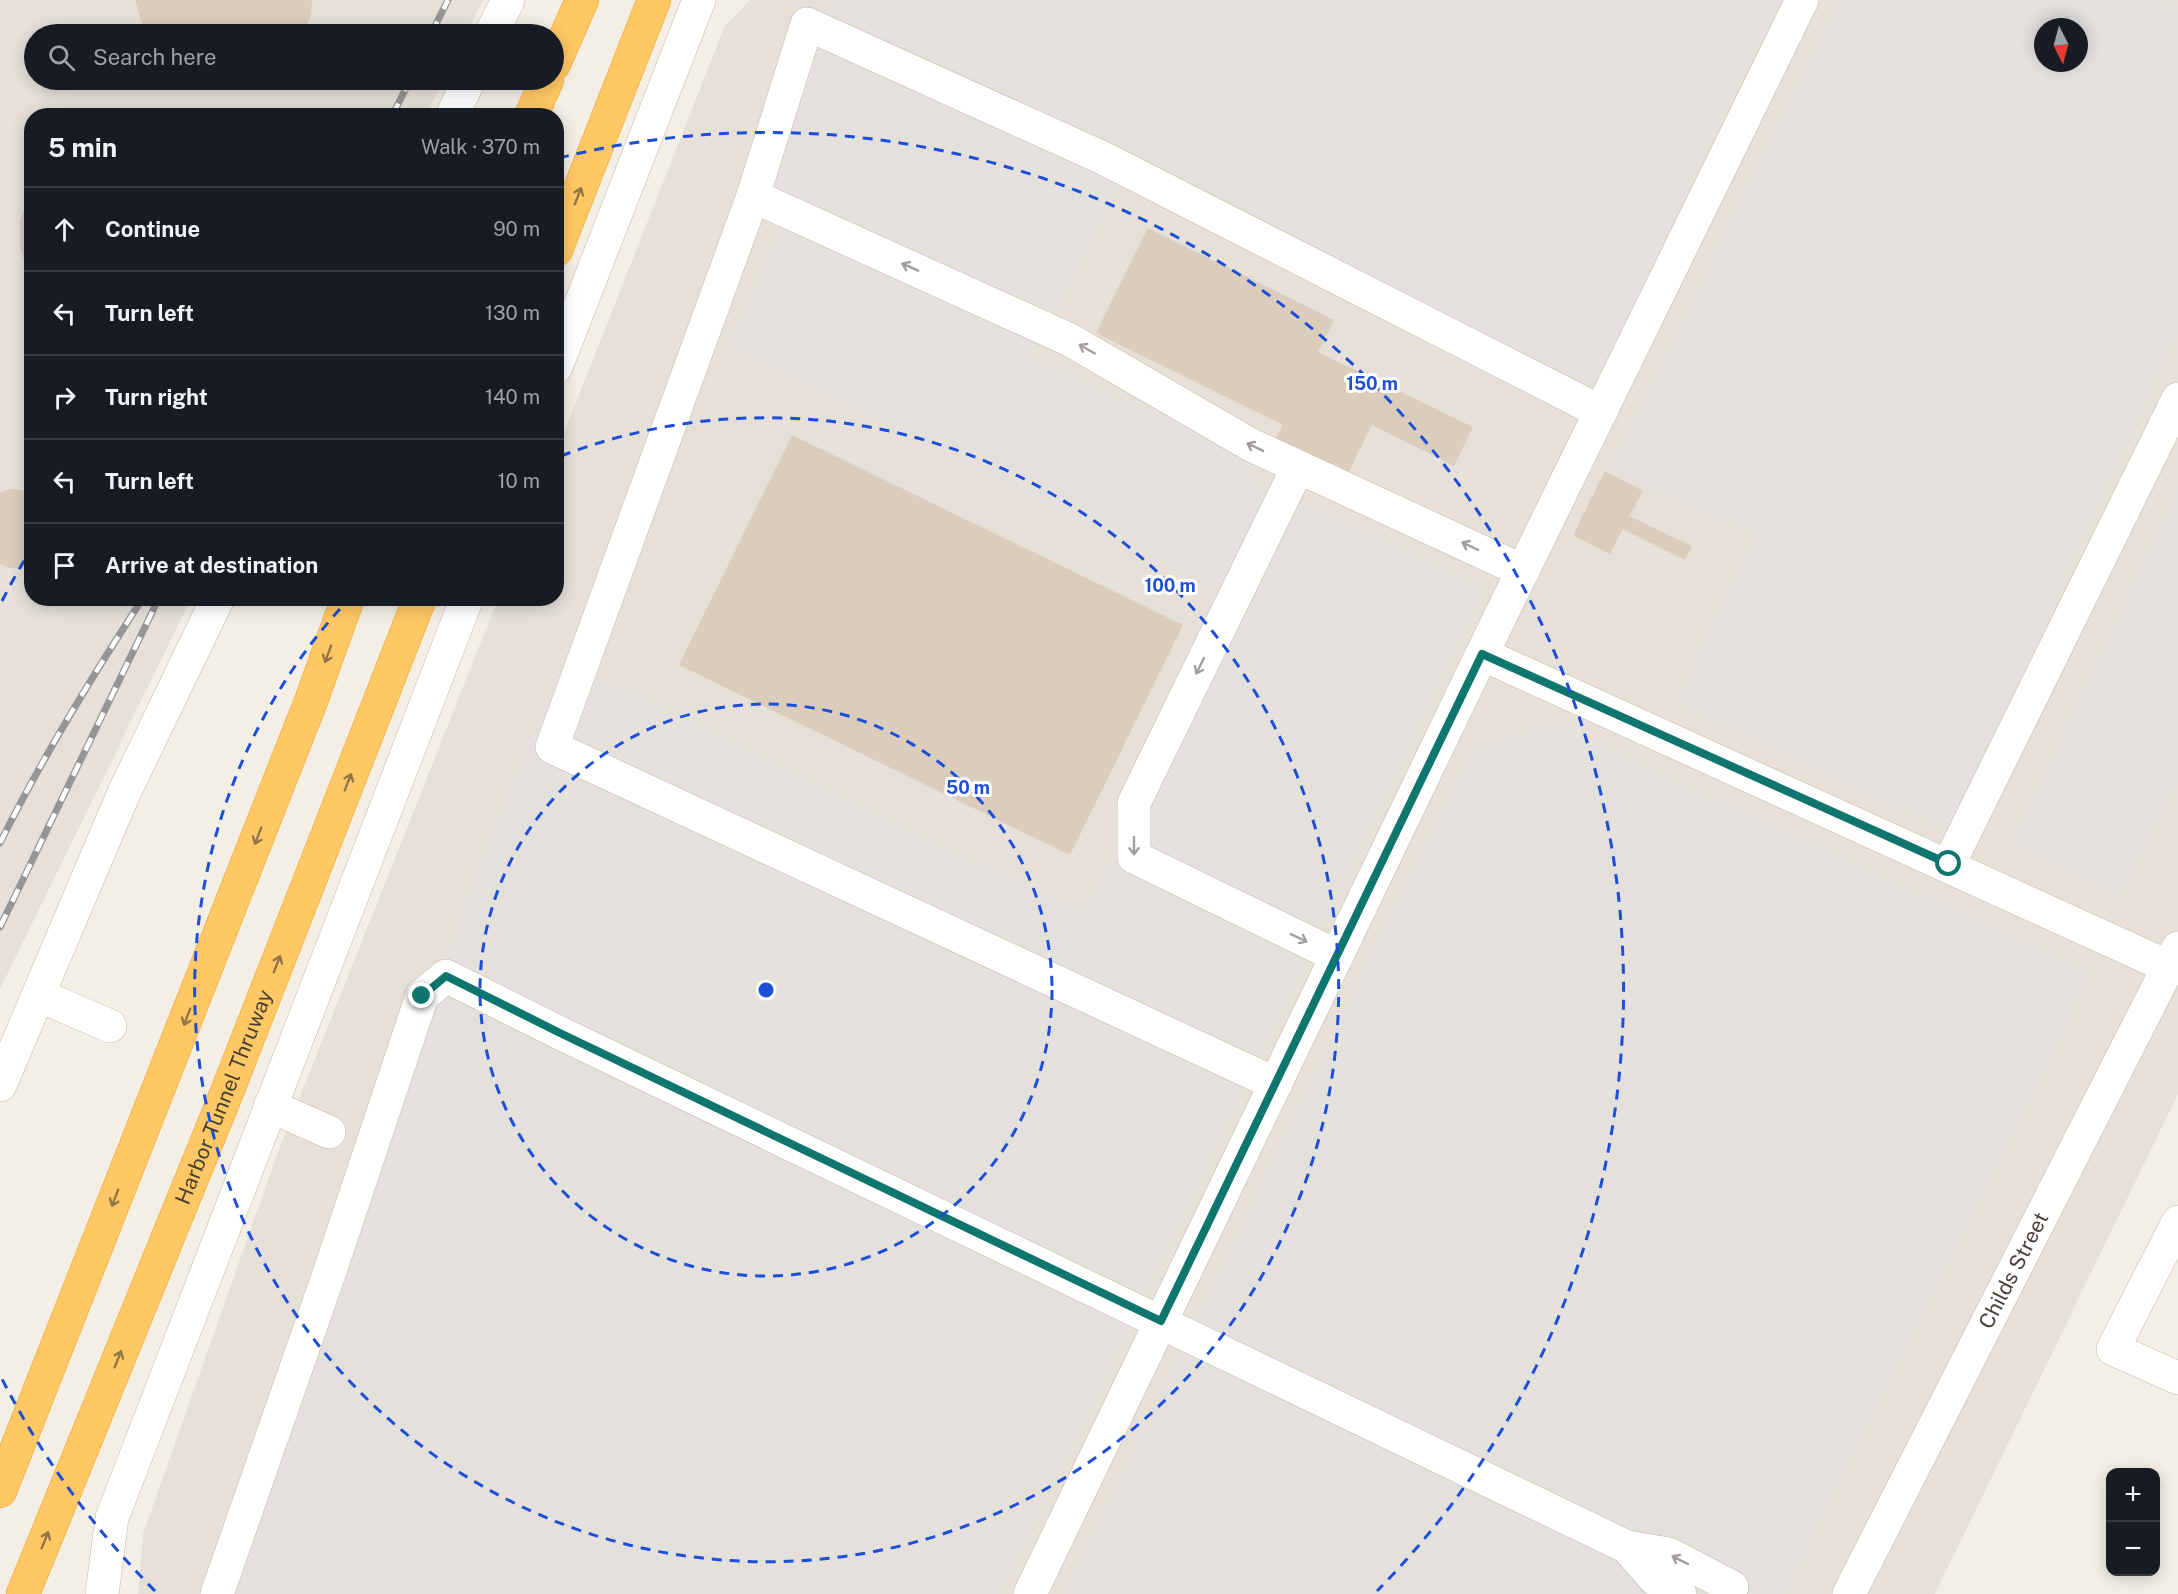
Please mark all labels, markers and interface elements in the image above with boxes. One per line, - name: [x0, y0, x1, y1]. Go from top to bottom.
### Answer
- north arrow: [2034, 18, 2088, 72]
- search box: [24, 24, 564, 90]
- icon: search: [45, 41, 78, 74]
- text: Search here: [93, 44, 217, 70]
- text: 5 min: [48, 132, 117, 163]
- text: Walk · 370 m: [421, 135, 540, 159]
- one-way arrow: [573, 187, 584, 205]
- icon: ahead: [48, 213, 81, 246]
- text: Continue: [105, 216, 200, 242]
- text: 90 m: [493, 217, 540, 241]
- one-way arrow: [901, 261, 919, 272]
- icon: left: [48, 297, 81, 330]
- text: Turn left: [105, 300, 194, 326]
- text: 130 m: [485, 301, 540, 325]
- one-way arrow: [1078, 343, 1096, 354]
- text: 150 m: [1346, 373, 1398, 394]
- icon: right: [48, 381, 81, 414]
- text: Turn right: [105, 384, 208, 410]
- text: 140 m: [485, 385, 540, 409]
- one-way arrow: [1247, 441, 1265, 452]
- icon: left: [48, 465, 81, 498]
- text: Turn left: [105, 468, 194, 494]
- text: 10 m: [497, 469, 540, 493]
- one-way arrow: [1462, 540, 1480, 552]
- icon: arrive: [48, 549, 81, 582]
- text: Arrive at destination: [105, 552, 318, 578]
- text: 100 m: [1144, 575, 1196, 596]
- one-way arrow: [322, 644, 333, 662]
- one-way arrow: [1193, 656, 1205, 674]
- one-way arrow: [343, 773, 354, 792]
- text: 50 m: [946, 777, 990, 798]
- one-way arrow: [252, 826, 263, 844]
- one-way arrow: [1128, 835, 1140, 855]
- route start: [1935, 850, 1961, 876]
- one-way arrow: [1290, 932, 1308, 944]
- one-way arrow: [272, 955, 283, 973]
- centre of rings: [756, 980, 776, 1000]
- route end: [408, 982, 434, 1008]
- street label: Harbor Tunnel Thruway: [170, 986, 278, 1208]
- one-way arrow: [180, 1007, 191, 1026]
- one-way arrow: [109, 1189, 120, 1207]
- street label: Childs Street: [1973, 1208, 2053, 1333]
- one-way arrow: [114, 1350, 125, 1369]
- map controls: [2106, 1468, 2160, 1576]
- button: +: [2106, 1468, 2160, 1522]
- button: −: [2106, 1522, 2160, 1576]
- one-way arrow: [40, 1531, 51, 1550]
- one-way arrow: [1672, 1554, 1690, 1565]

